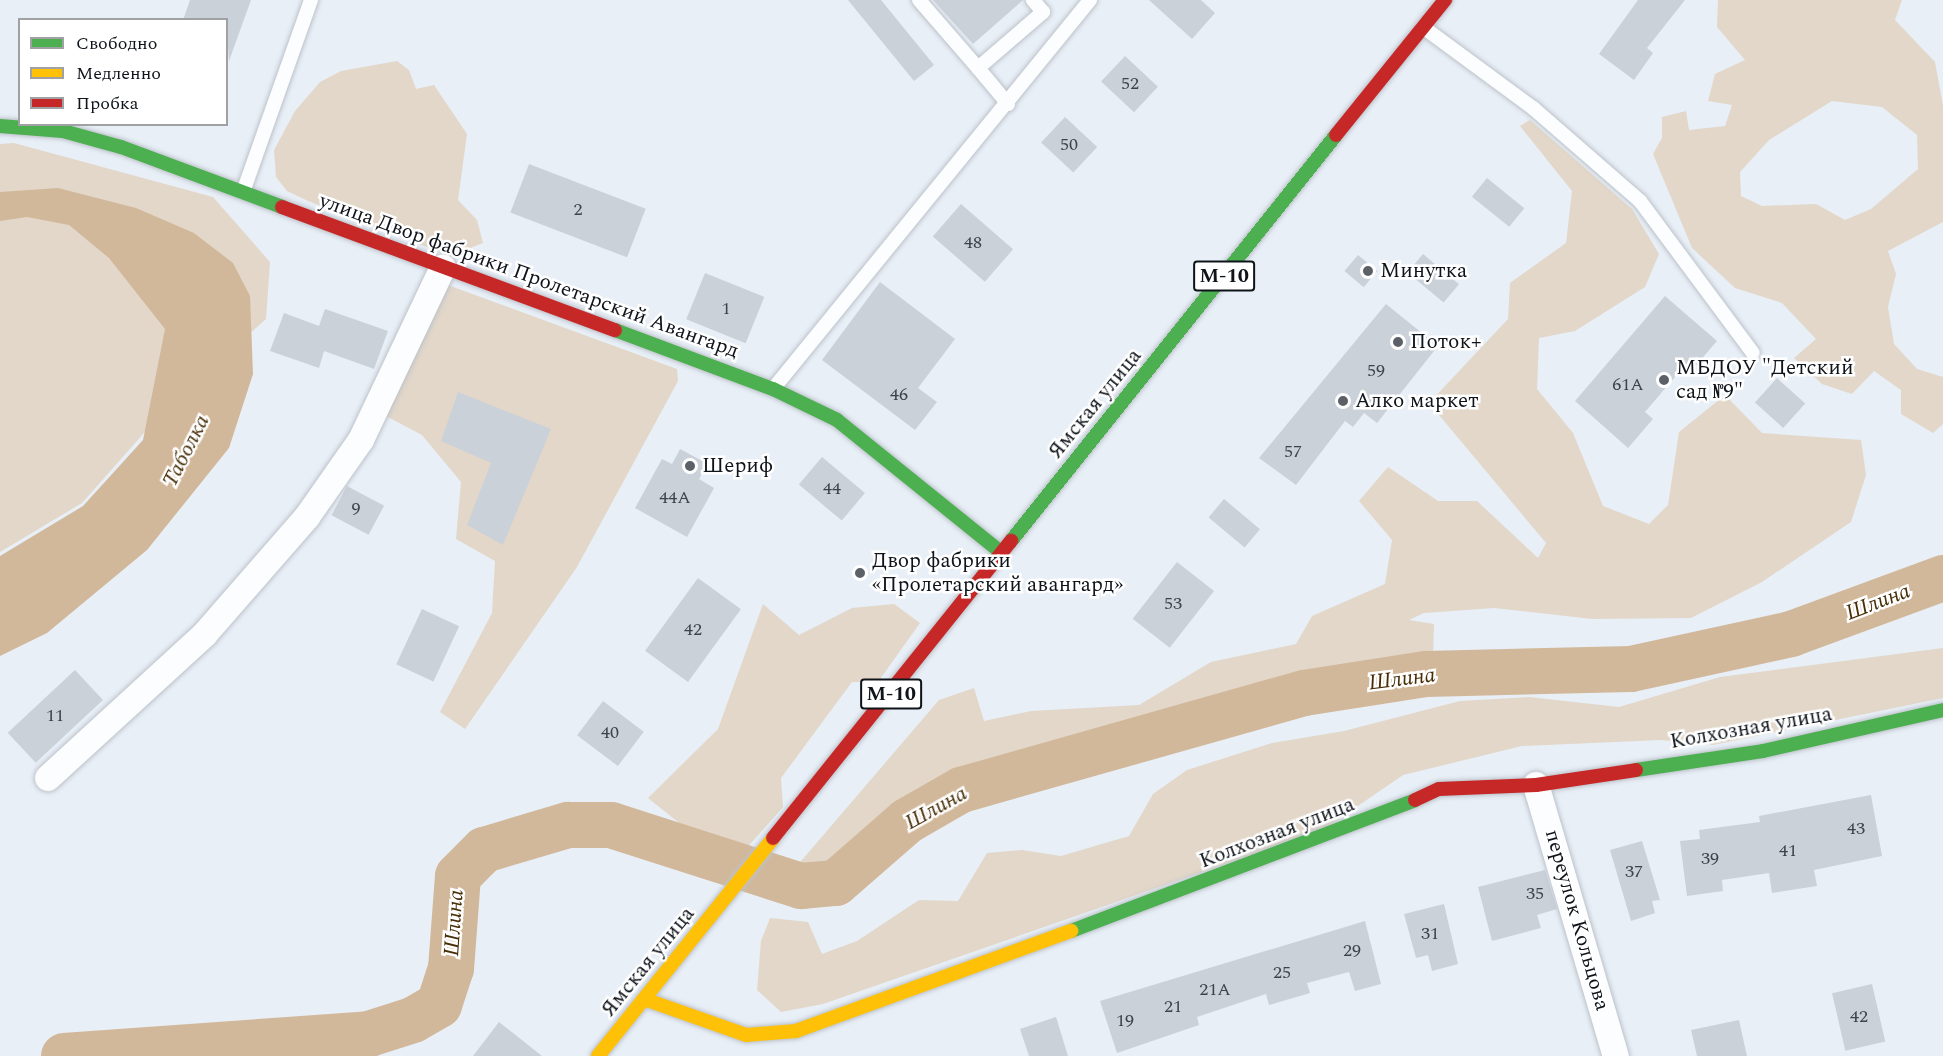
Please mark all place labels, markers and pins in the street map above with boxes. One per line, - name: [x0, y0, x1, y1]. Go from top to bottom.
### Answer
- place label: Минутка: [1380, 258, 1467, 284]
- marker: Минутка: [1361, 264, 1375, 278]
- place label: Поток+: [1410, 329, 1482, 355]
- marker: Поток+: [1391, 335, 1405, 349]
- place label: МБДОУ "Детский сад №9": [1676, 355, 1854, 405]
- marker: МБДОУ "Детский сад №9": [1657, 373, 1671, 387]
- place label: Алко маркет: [1355, 388, 1479, 414]
- marker: Алко маркет: [1336, 394, 1350, 408]
- place label: Шериф: [702, 453, 773, 479]
- marker: Шериф: [683, 459, 697, 473]
- place label: Двор фабрики «Пролетарский авангард»: [872, 548, 1123, 598]
- marker: Двор фабрики «Пролетарский авангард»: [853, 566, 867, 580]

